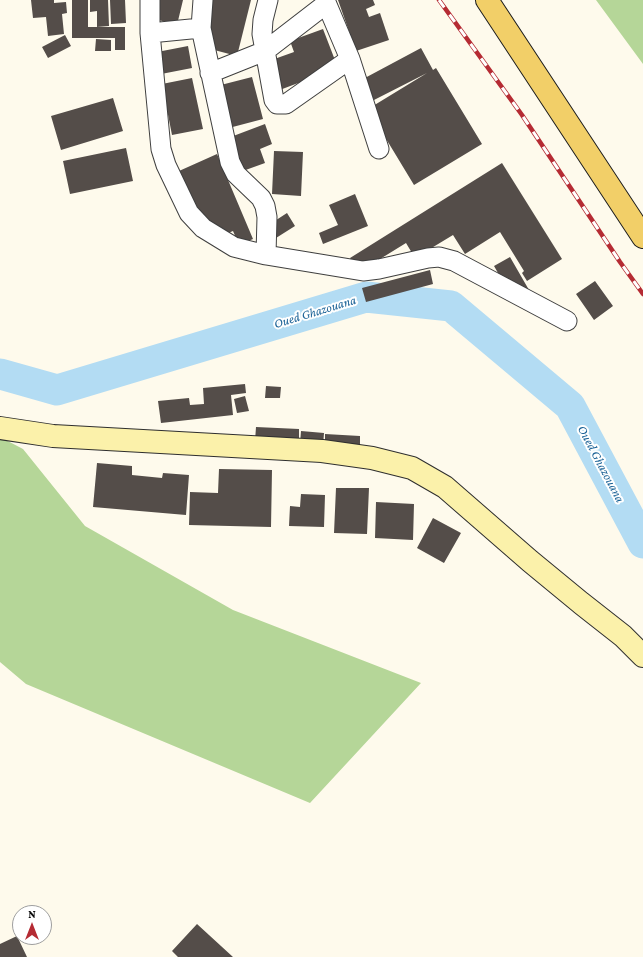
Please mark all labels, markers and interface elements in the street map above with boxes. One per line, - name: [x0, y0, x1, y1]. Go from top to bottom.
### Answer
- water label: Oued Ghazouana: [272, 292, 358, 332]
- water label: Oued Ghazouana: [574, 423, 628, 505]
- north arrow: [12, 905, 52, 945]
- text: N: [28, 908, 36, 920]

